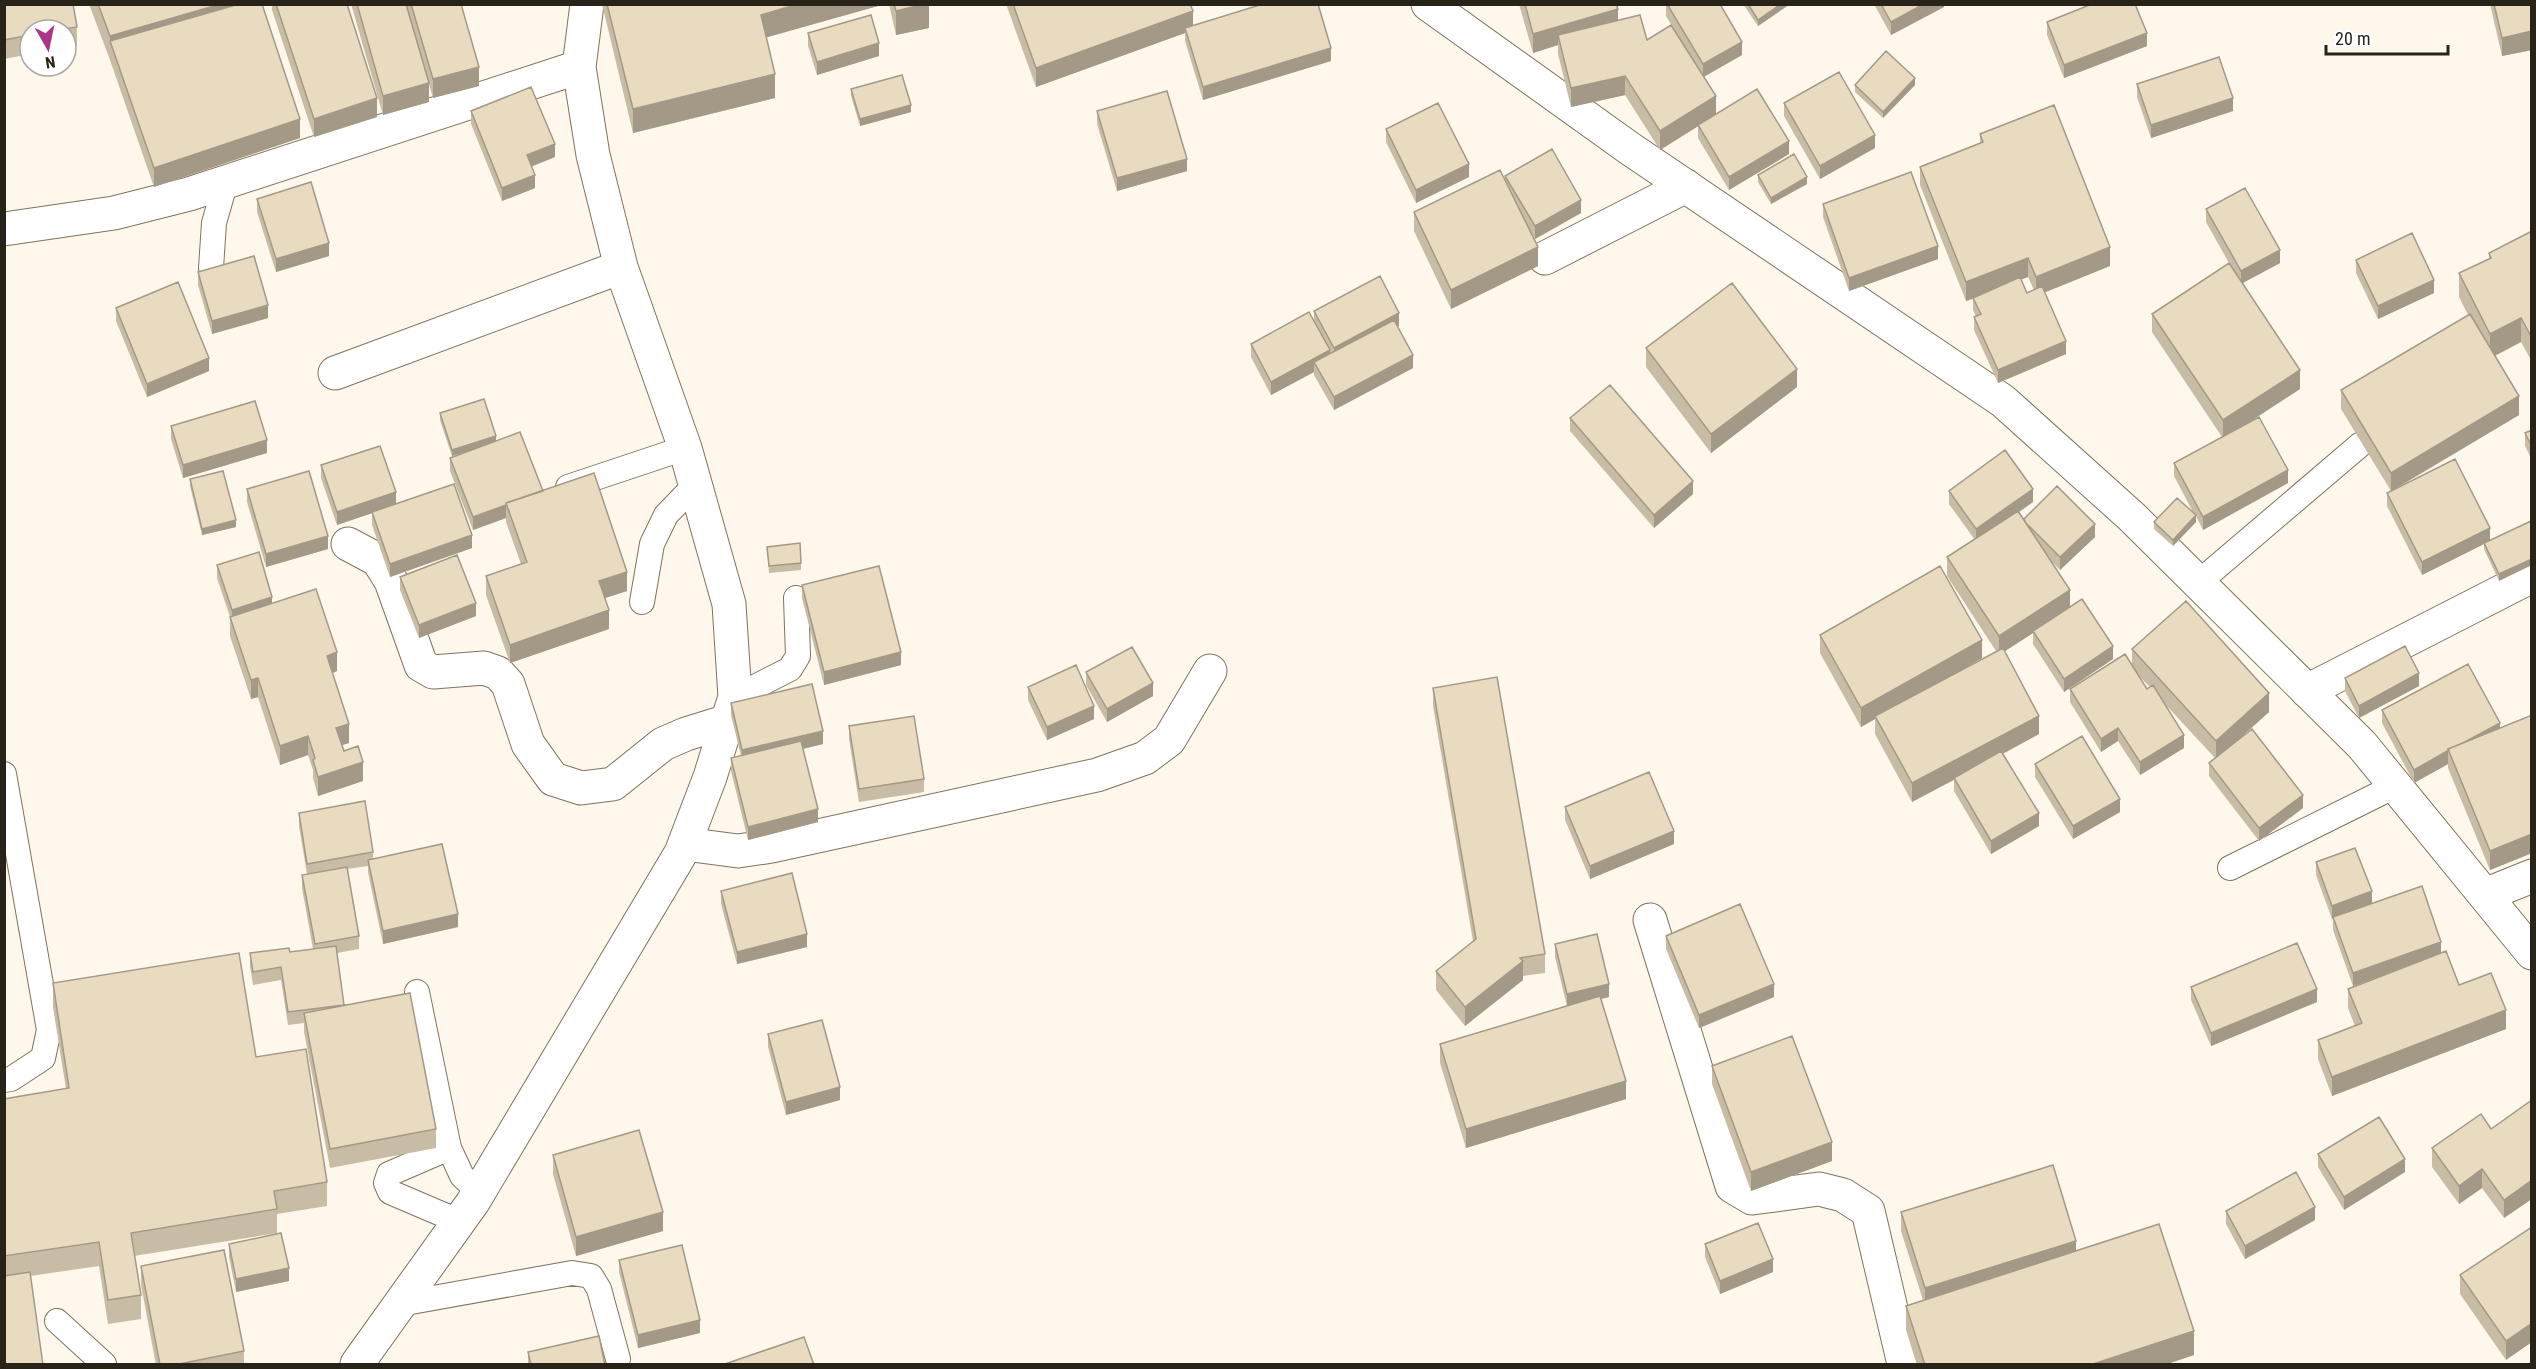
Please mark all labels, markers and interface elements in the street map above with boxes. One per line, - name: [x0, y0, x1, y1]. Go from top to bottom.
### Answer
- north arrow: [18, 18, 78, 78]
- scale bar: [2326, 18, 2448, 56]
- text: 20 m: [2335, 28, 2370, 49]
- text: N: [44, 52, 57, 72]

